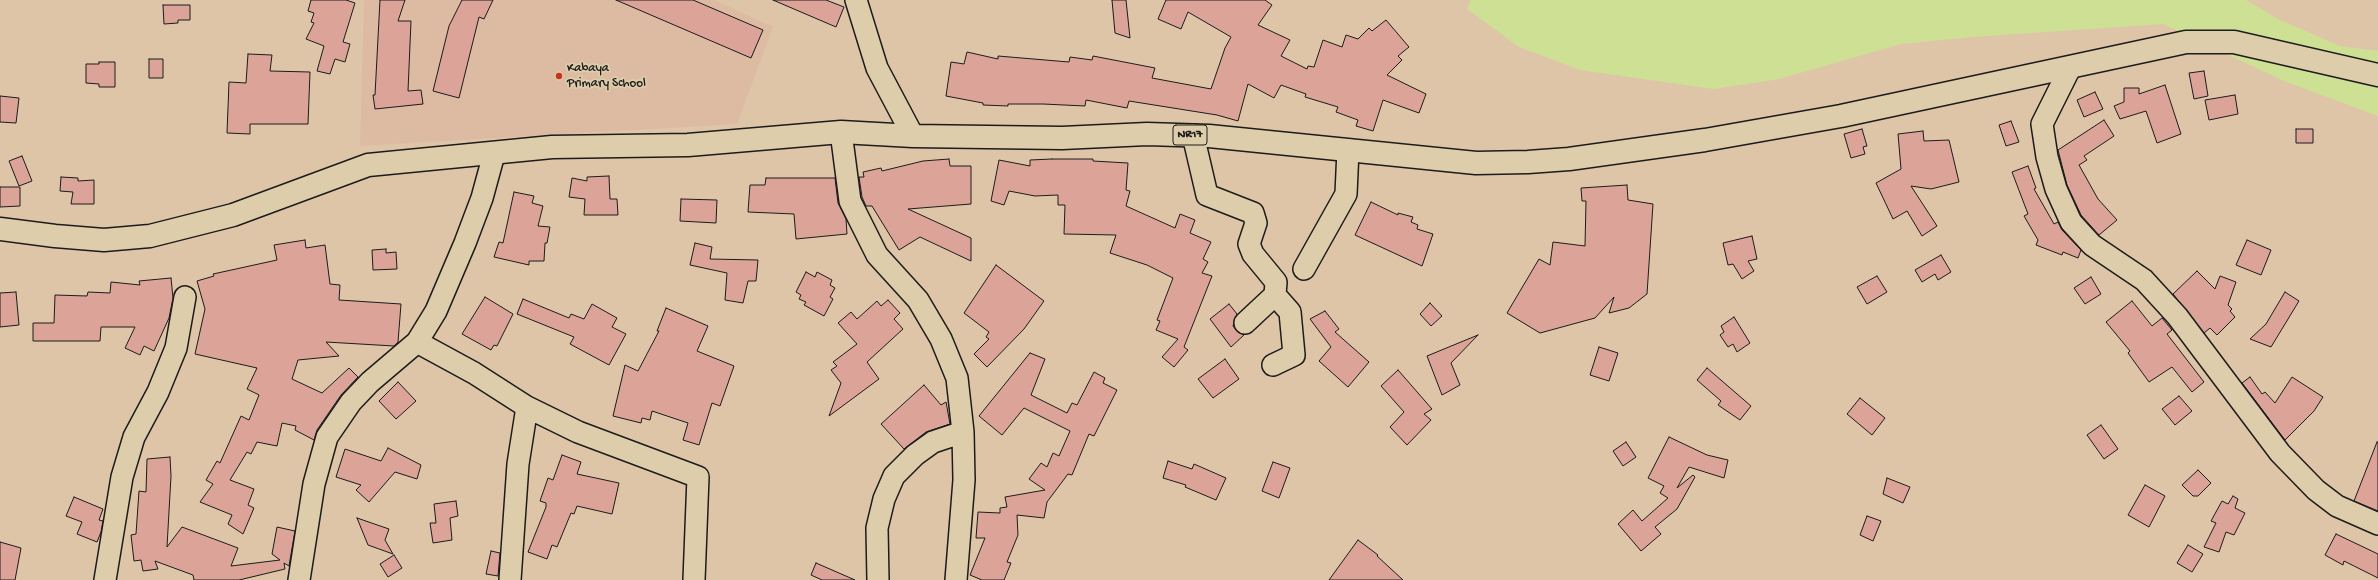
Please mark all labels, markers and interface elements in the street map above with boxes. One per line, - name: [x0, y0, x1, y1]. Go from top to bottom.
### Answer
- place label: Kabaya Primary School: [567, 61, 646, 92]
- marker: Kabaya Primary School: [554, 71, 564, 81]
- road number: NR17: [1173, 125, 1207, 145]

